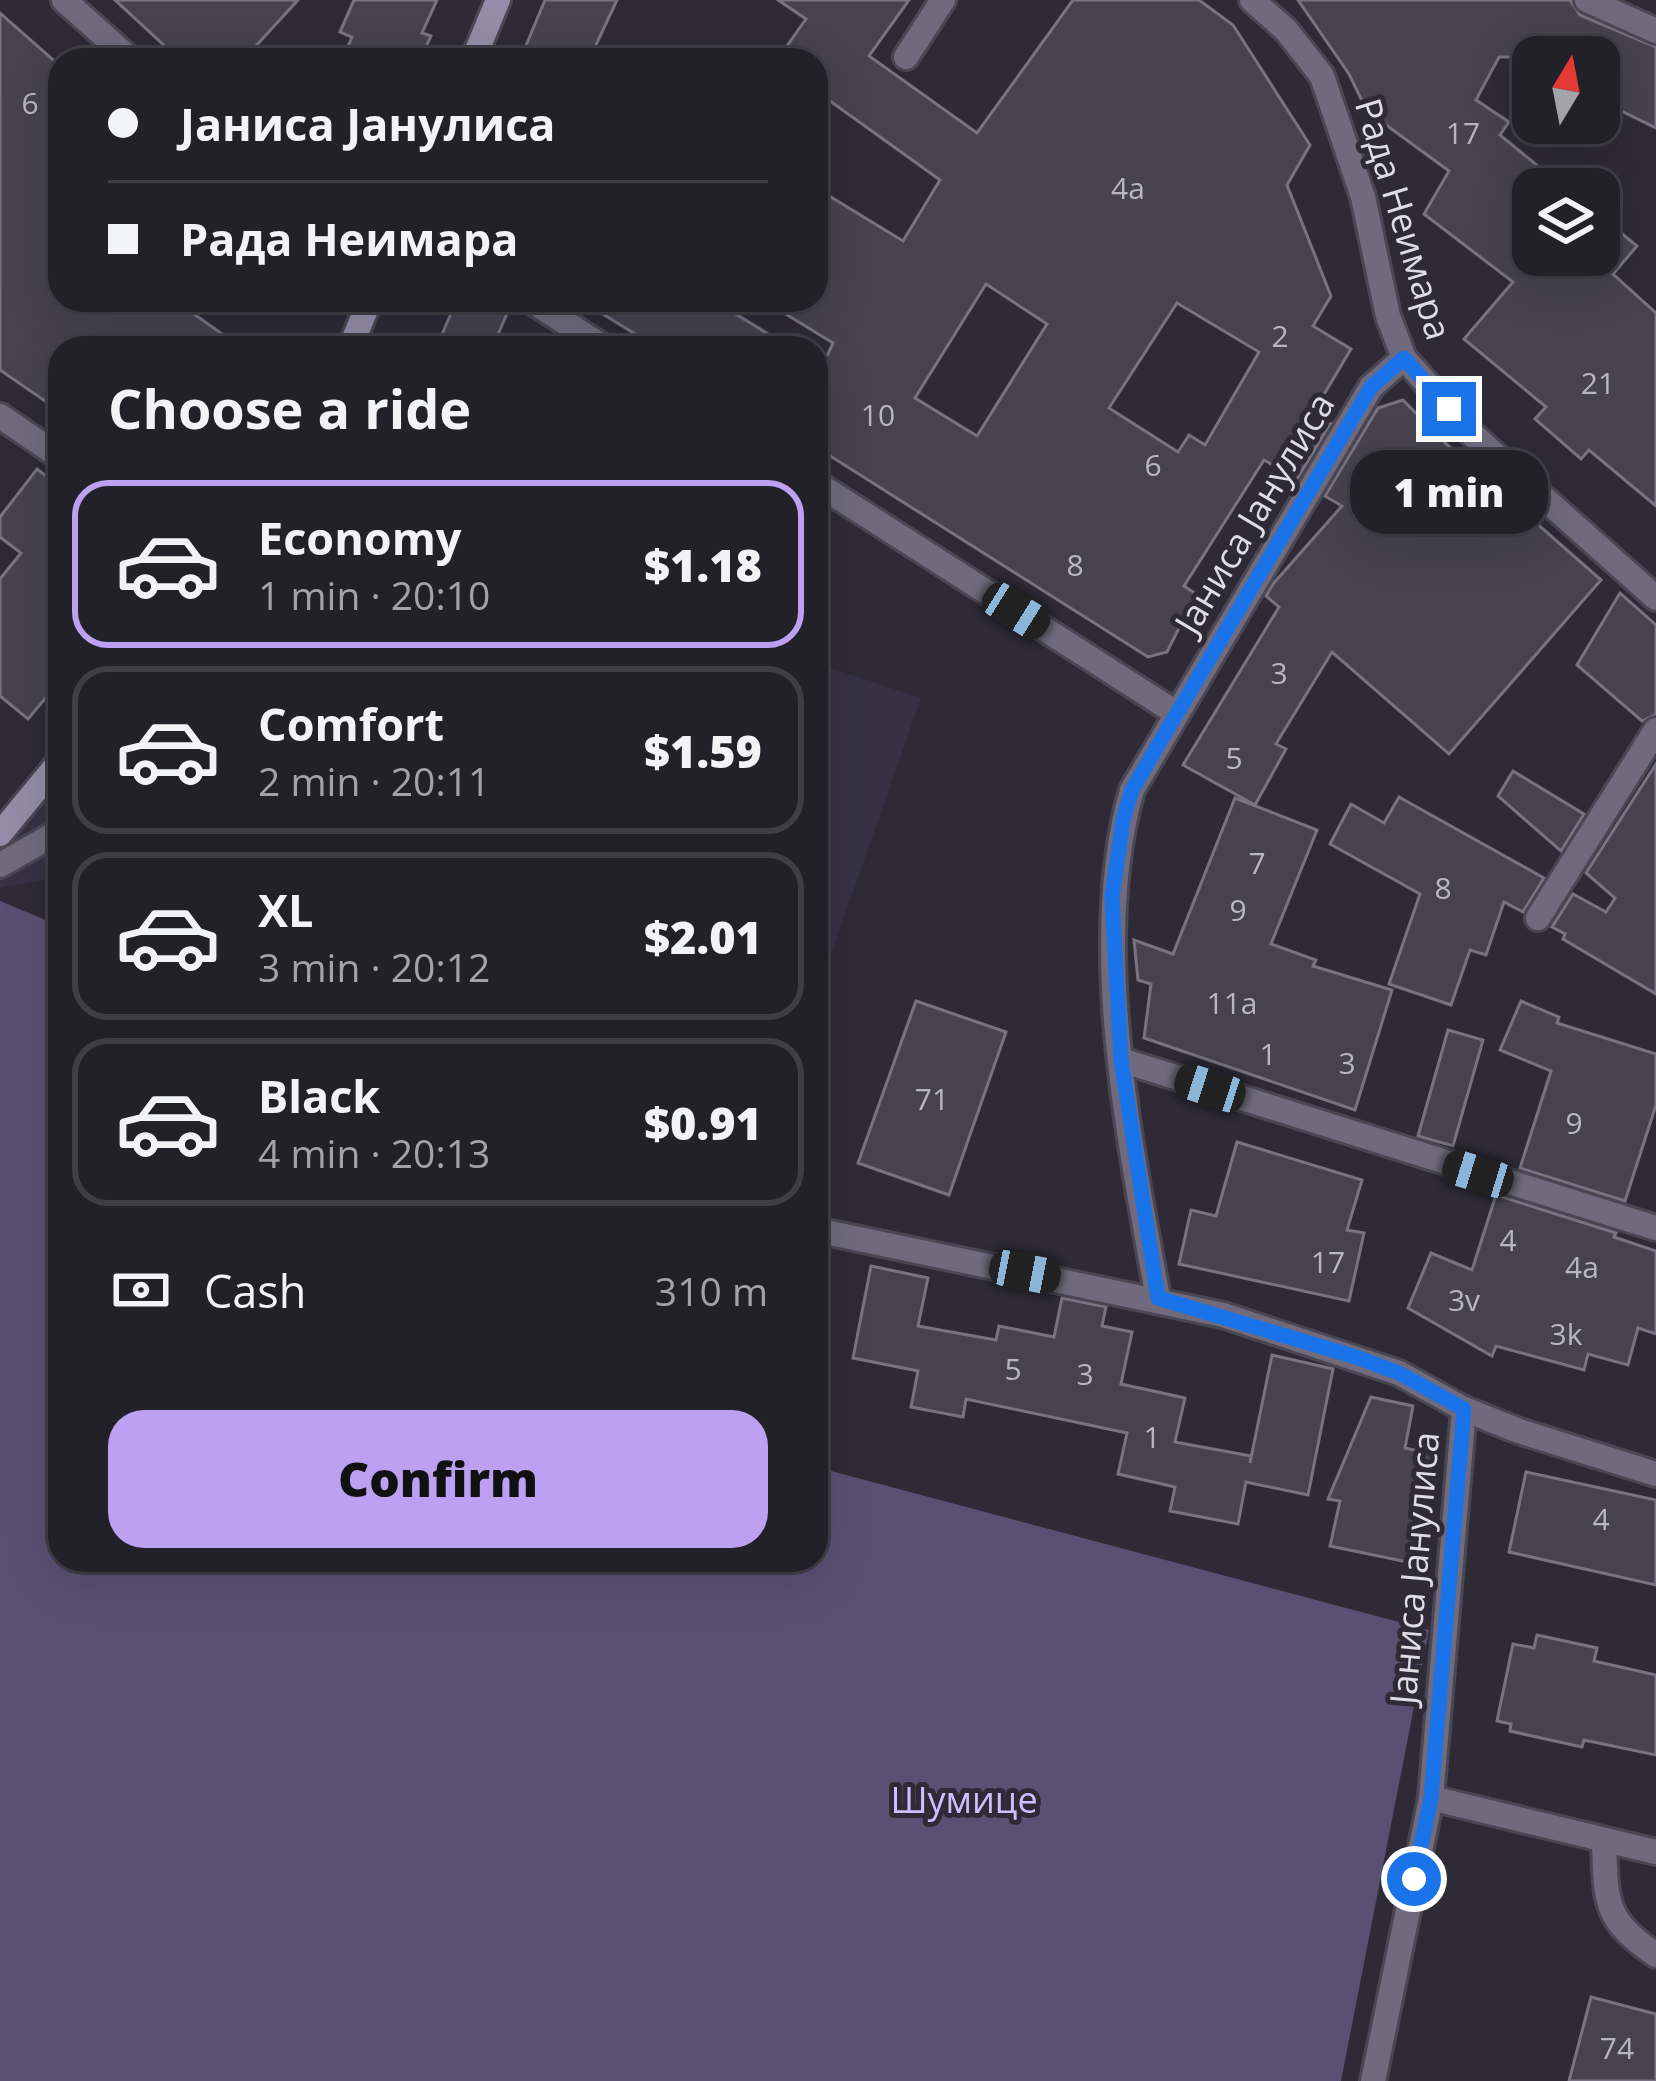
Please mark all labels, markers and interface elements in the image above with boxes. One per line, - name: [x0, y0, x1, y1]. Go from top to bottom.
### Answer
- north arrow: [1512, 36, 1620, 144]
- map controls: [1512, 36, 1620, 276]
- house number: 6: [21, 82, 39, 123]
- street label: Рада Неимара: [1344, 92, 1464, 346]
- text: Јаниса Јанулиса: [180, 93, 556, 154]
- house number: 17: [1446, 112, 1480, 153]
- house number: 4a: [1111, 167, 1145, 208]
- button: layers: [1512, 168, 1620, 276]
- text: Рада Неимара: [180, 208, 518, 269]
- house number: 2: [1271, 315, 1289, 356]
- house number: 21: [1581, 362, 1615, 403]
- text: Choose a ride: [108, 371, 471, 445]
- route end: [1422, 382, 1476, 436]
- street label: Јаниса Јанулиса: [1161, 383, 1345, 645]
- house number: 10: [861, 394, 895, 435]
- house number: 6: [1144, 444, 1162, 485]
- callout: 1 min: [1350, 451, 1548, 535]
- text: 1 min: [1394, 465, 1504, 518]
- text: Economy: [258, 507, 461, 568]
- icon: car: [114, 510, 222, 618]
- text: $1.18: [644, 534, 762, 595]
- house number: 8: [1066, 544, 1084, 585]
- text: 1 min · 20:10: [258, 568, 490, 621]
- car: [976, 577, 1056, 645]
- house number: 3: [1270, 652, 1288, 693]
- text: Comfort: [258, 693, 444, 754]
- icon: car: [114, 696, 222, 804]
- text: $1.59: [644, 720, 762, 781]
- house number: 5: [1225, 737, 1243, 778]
- text: 2 min · 20:11: [258, 754, 490, 807]
- house number: 7: [1248, 842, 1266, 883]
- house number: 8: [1434, 867, 1452, 908]
- text: XL: [258, 879, 313, 940]
- icon: car: [114, 882, 222, 990]
- house number: 9: [1229, 889, 1247, 930]
- text: $2.01: [644, 906, 762, 967]
- text: 3 min · 20:12: [258, 940, 490, 993]
- house number: 11a: [1207, 982, 1257, 1023]
- house number: 1: [1259, 1033, 1277, 1074]
- house number: 3: [1338, 1042, 1356, 1083]
- car: [1170, 1060, 1250, 1116]
- text: Black: [258, 1065, 380, 1126]
- icon: car: [114, 1068, 222, 1176]
- house number: 71: [915, 1078, 949, 1119]
- text: $0.91: [644, 1092, 762, 1153]
- house number: 9: [1565, 1102, 1583, 1143]
- text: 4 min · 20:13: [258, 1126, 490, 1179]
- car: [1438, 1146, 1518, 1202]
- house number: 4: [1499, 1219, 1517, 1260]
- house number: 17: [1311, 1241, 1345, 1282]
- house number: 4a: [1565, 1246, 1599, 1287]
- car: [986, 1247, 1064, 1297]
- icon: cash: [108, 1257, 174, 1323]
- text: Cash: [204, 1260, 306, 1321]
- text: 310 m: [655, 1264, 768, 1317]
- house number: 3v: [1448, 1279, 1480, 1320]
- house number: 3k: [1550, 1313, 1583, 1354]
- house number: 5: [1004, 1348, 1022, 1389]
- house number: 3: [1076, 1353, 1094, 1394]
- button: Confirm: [108, 1410, 768, 1548]
- house number: 1: [1143, 1416, 1161, 1457]
- street label: Јаниса Јанулиса: [1377, 1430, 1450, 1709]
- house number: 4: [1592, 1498, 1610, 1539]
- park label: Шумице: [890, 1775, 1038, 1824]
- route start: [1387, 1852, 1441, 1906]
- house number: 74: [1600, 2027, 1634, 2068]

